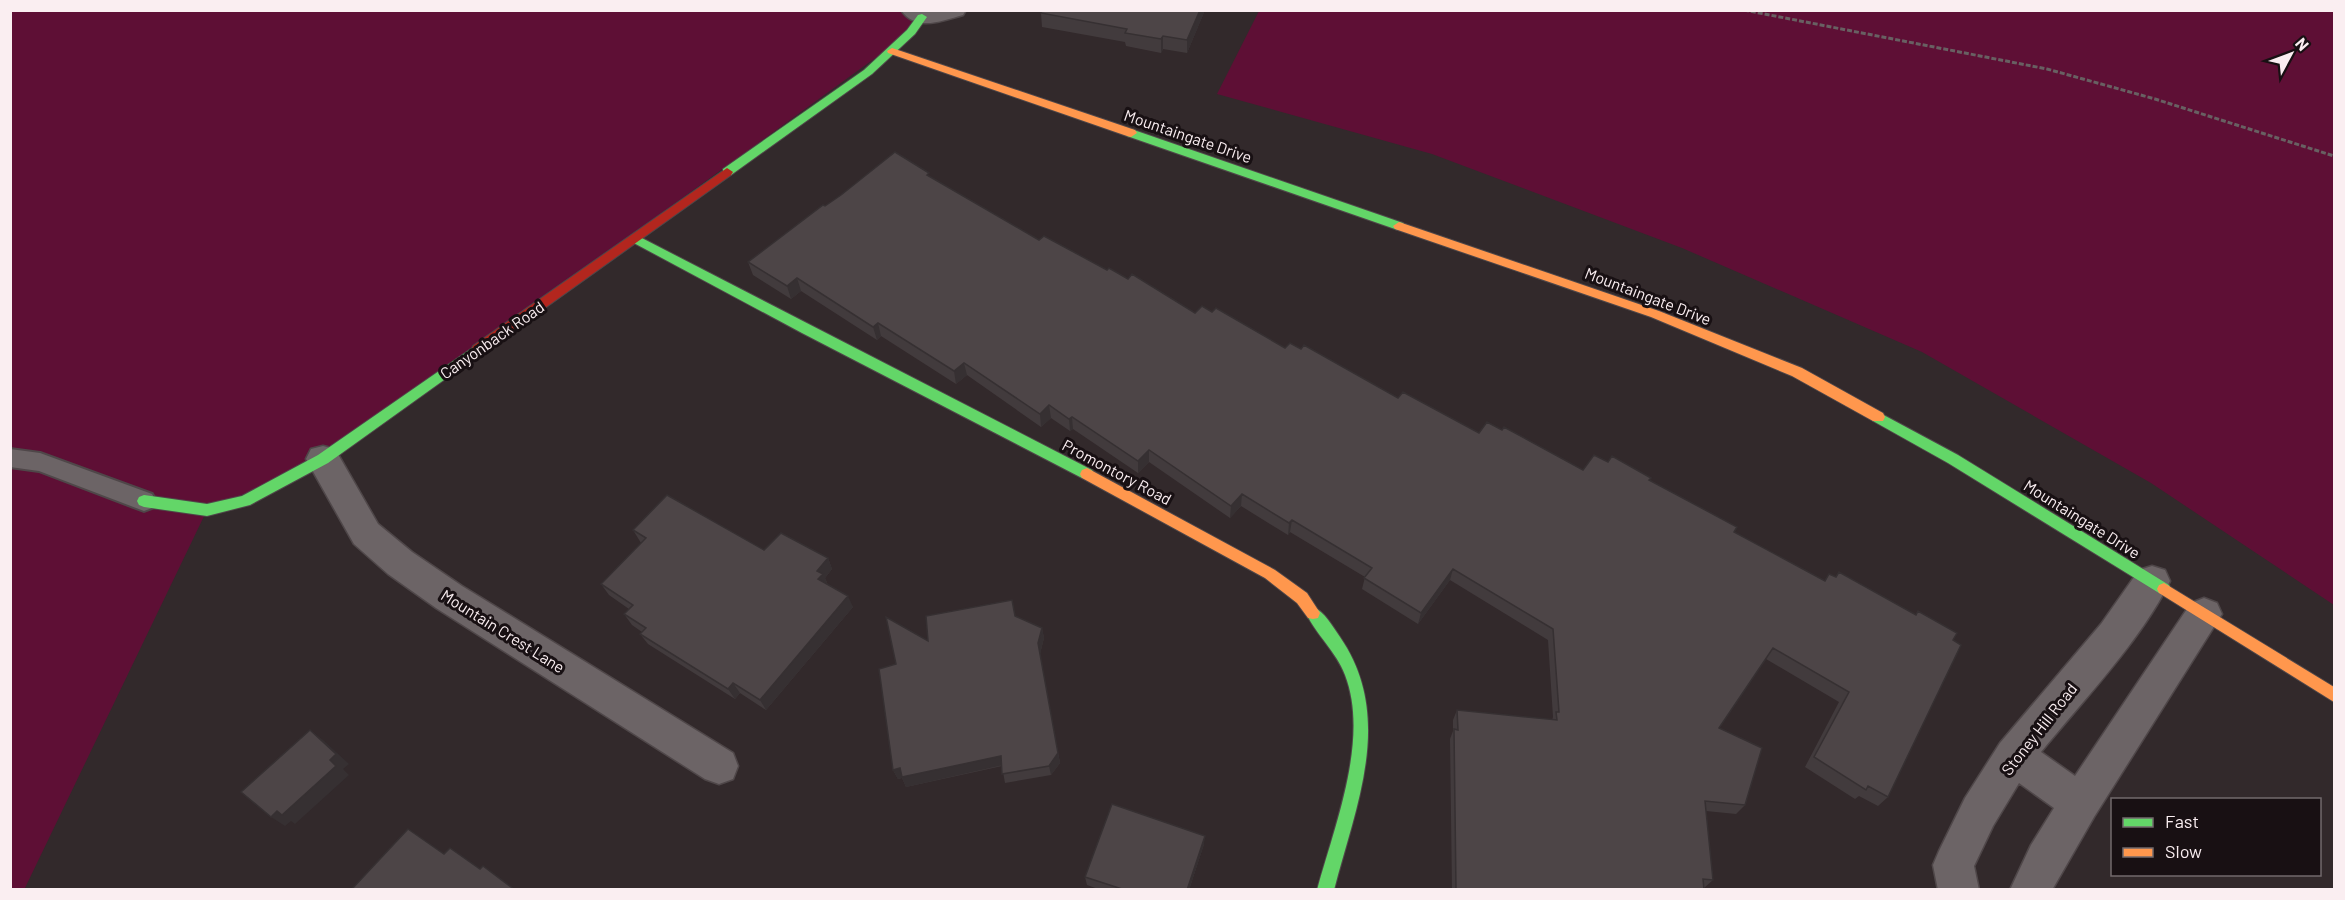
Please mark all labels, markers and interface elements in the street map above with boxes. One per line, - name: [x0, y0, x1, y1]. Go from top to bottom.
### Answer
- north arrow: [2261, 24, 2321, 84]
- text: N: [2292, 34, 2313, 54]
- street label: Mountaingate Drive: [1122, 105, 1254, 166]
- street label: Mountaingate Drive: [1582, 263, 1714, 328]
- street label: Canyonback Road: [436, 297, 547, 383]
- street label: Promontory Road: [1059, 435, 1175, 508]
- street label: Mountaingate Drive: [2021, 475, 2144, 562]
- street label: Mountain Crest Lane: [438, 585, 569, 676]
- street label: Stoney Hill Road: [1997, 679, 2080, 778]
- legend: [2111, 798, 2321, 876]
- text: Fast: [2165, 810, 2199, 832]
- text: Slow: [2165, 840, 2202, 862]

